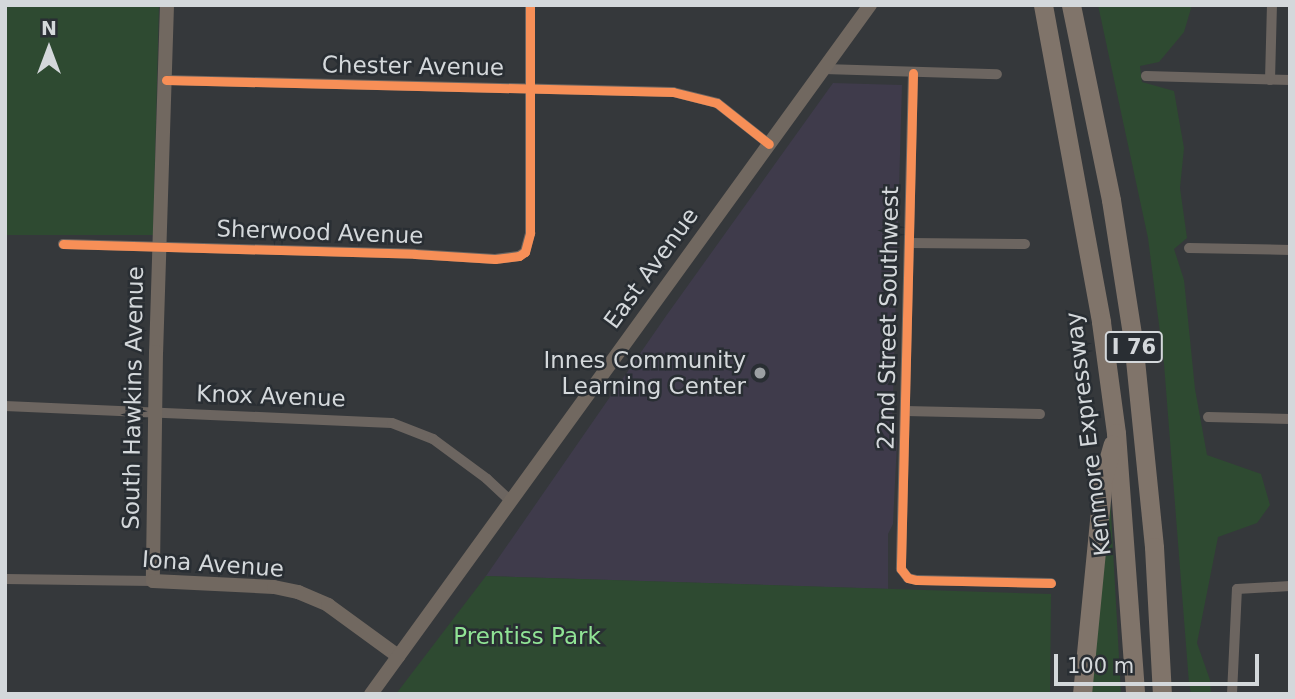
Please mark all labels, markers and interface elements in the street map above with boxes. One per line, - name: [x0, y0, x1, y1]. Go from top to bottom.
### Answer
- north arrow: [14, 14, 84, 84]
- text: N: [41, 17, 57, 39]
- street label: Chester Avenue: [322, 51, 504, 81]
- street label: 22nd Street Southwest: [872, 186, 904, 450]
- street label: East Avenue: [598, 202, 704, 334]
- street label: Sherwood Avenue: [216, 215, 424, 249]
- street label: South Hawkins Avenue: [117, 266, 149, 530]
- street label: Kenmore Expressway: [1059, 310, 1117, 558]
- road number: I 76: [1104, 330, 1164, 364]
- place label: Innes Community Learning Center: [544, 346, 746, 400]
- marker: Innes Community Learning Center: [752, 365, 768, 381]
- street label: Knox Avenue: [196, 380, 346, 412]
- street label: Iona Avenue: [141, 545, 285, 583]
- park label: Prentiss Park: [453, 622, 601, 650]
- scale bar: [1057, 640, 1262, 684]
- text: 100 m: [1067, 654, 1134, 678]

